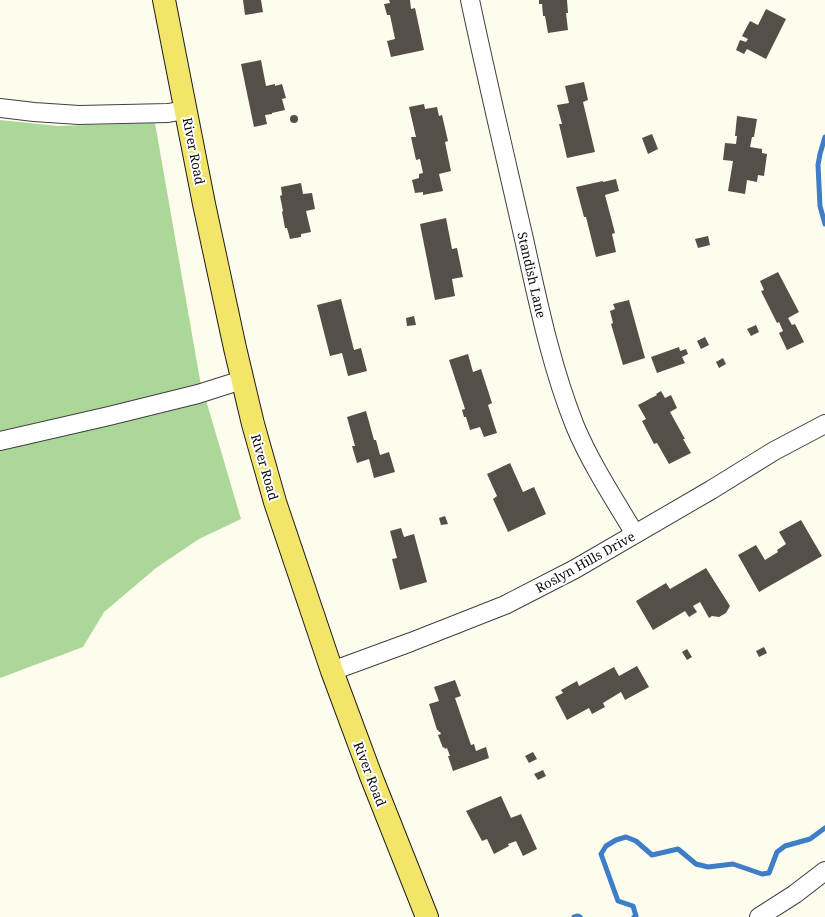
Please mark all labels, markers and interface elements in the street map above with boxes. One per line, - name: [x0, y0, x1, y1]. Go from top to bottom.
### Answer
- street label: River Road: [179, 116, 209, 186]
- street label: Standish Lane: [513, 230, 551, 320]
- street label: River Road: [247, 432, 283, 502]
- street label: Roslyn Hills Drive: [532, 527, 638, 597]
- street label: River Road: [349, 739, 391, 809]

